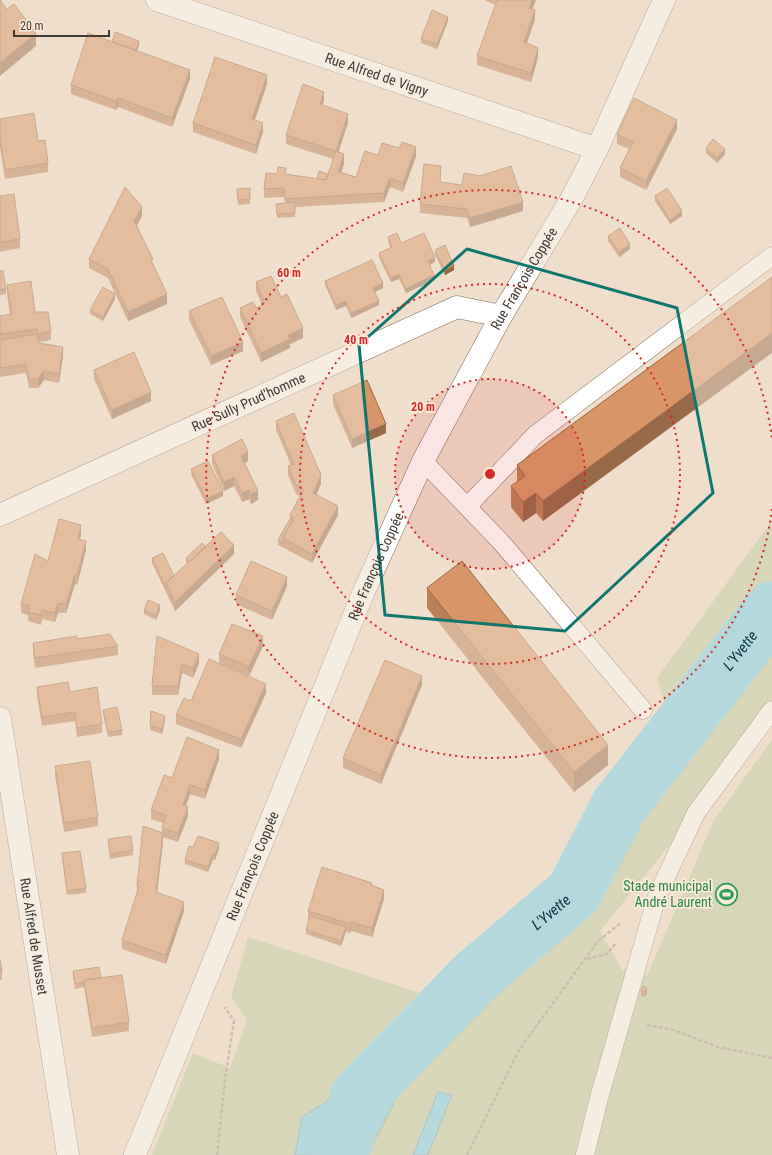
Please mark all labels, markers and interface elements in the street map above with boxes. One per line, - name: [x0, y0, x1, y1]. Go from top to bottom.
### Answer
- scale bar: [14, 12, 109, 38]
- text: 20 m: [20, 19, 44, 33]
- street label: Rue Alfred de Vigny: [323, 50, 431, 99]
- street label: Rue François Coppée: [487, 224, 561, 332]
- text: 60 m: [277, 266, 301, 280]
- text: 40 m: [344, 333, 368, 347]
- street label: Rue Sully Prud'homme: [189, 369, 308, 435]
- text: 20 m: [411, 400, 435, 414]
- centre of rings: [483, 467, 497, 481]
- street label: Rue François Coppée: [345, 510, 407, 623]
- water label: L'Yvette: [719, 627, 761, 674]
- street label: Rue François Coppée: [223, 809, 282, 923]
- street label: Rue Alfred de Musset: [17, 877, 51, 996]
- place label: Stade municipal André Laurent: [623, 878, 712, 910]
- sports icon: Stade municipal André Laurent: [714, 881, 740, 907]
- water label: L'Yvette: [528, 891, 574, 934]

